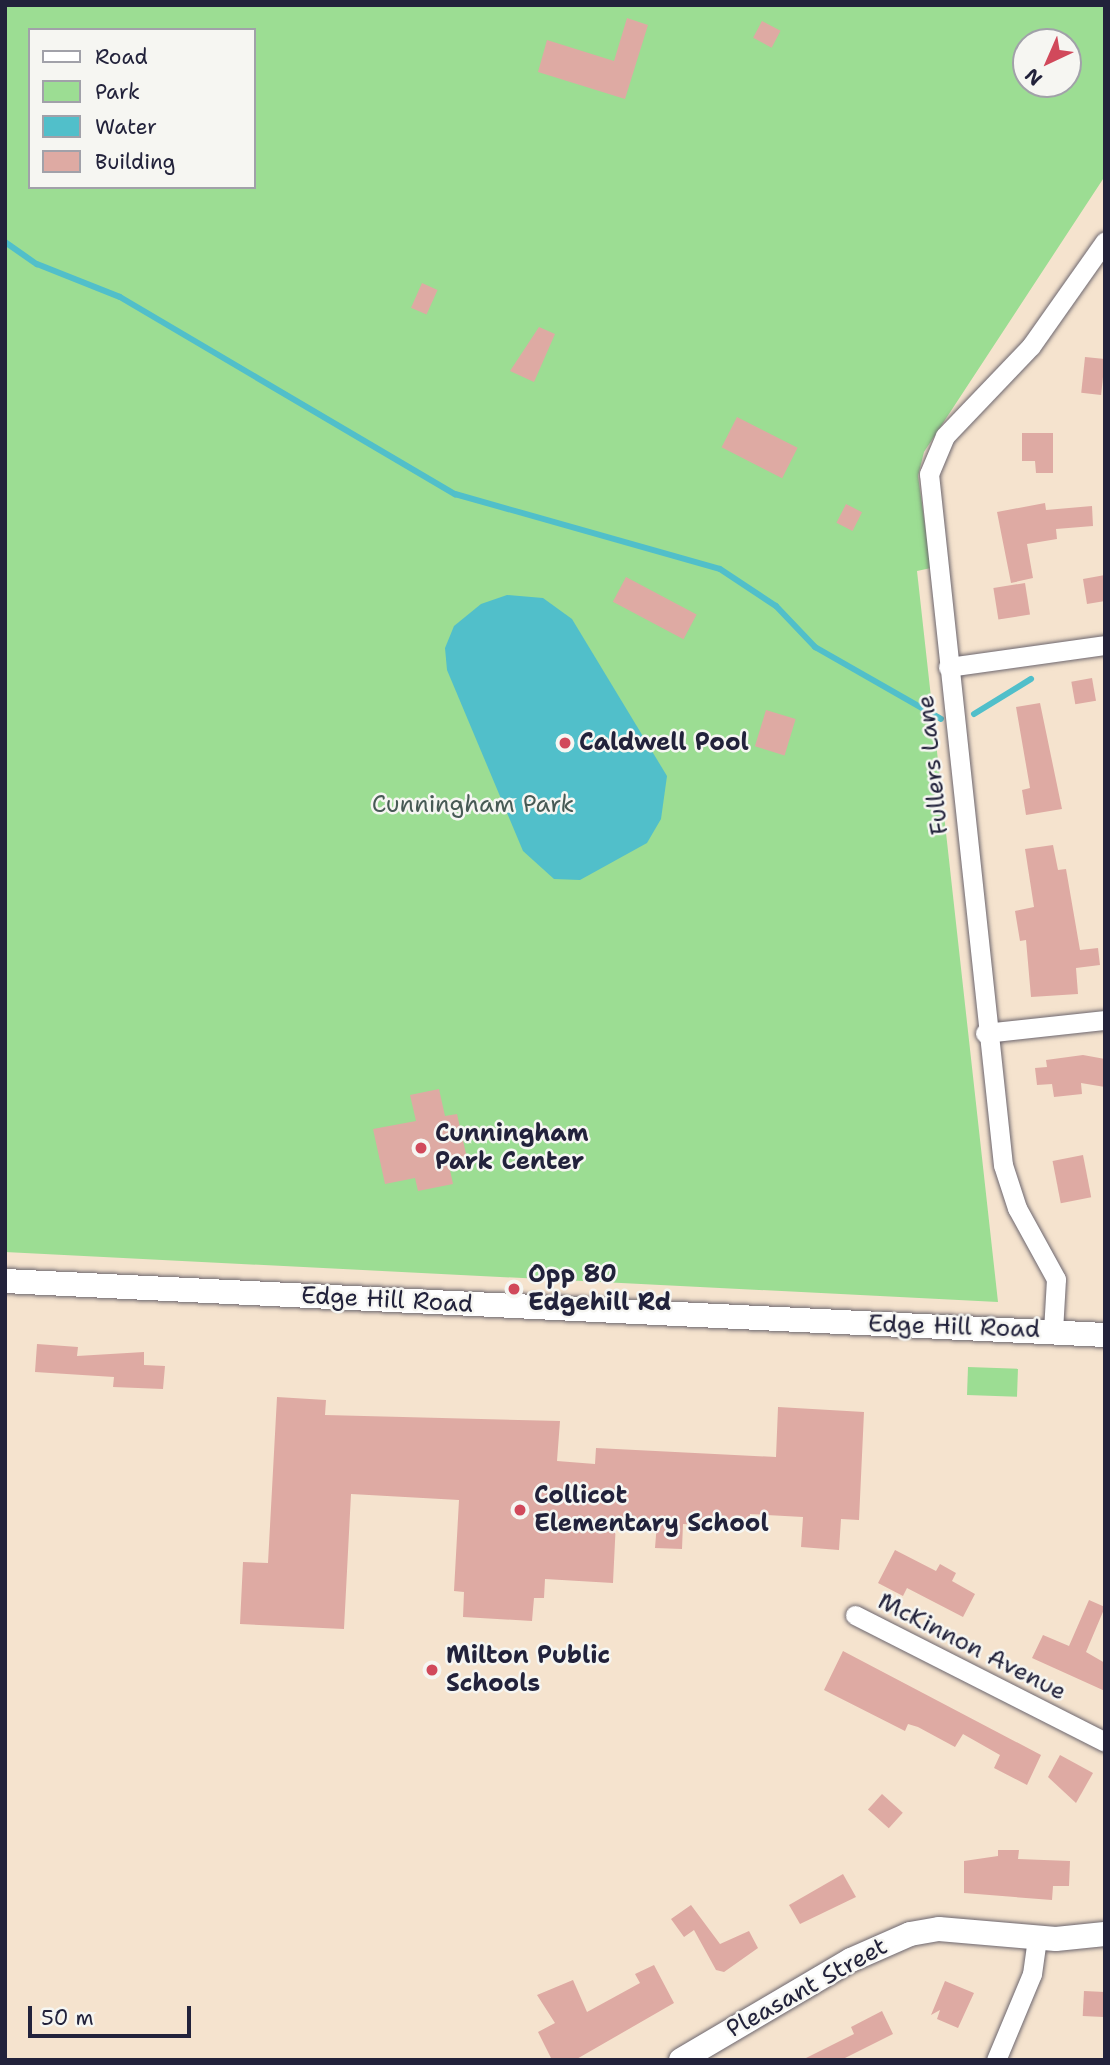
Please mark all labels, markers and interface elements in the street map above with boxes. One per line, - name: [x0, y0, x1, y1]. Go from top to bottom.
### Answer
- legend: [28, 28, 256, 189]
- north arrow: [1012, 28, 1082, 98]
- text: Road: [95, 43, 148, 71]
- text: N: [1019, 63, 1048, 91]
- text: Park: [95, 78, 140, 106]
- text: Water: [95, 113, 157, 141]
- text: Building: [95, 148, 175, 176]
- street label: Fullers Lane: [911, 694, 955, 836]
- place label: Caldwell Pool: [579, 729, 749, 757]
- marker: Caldwell Pool: [557, 735, 573, 751]
- park label: Cunningham Park: [372, 791, 574, 819]
- place label: Cunningham Park Center: [435, 1120, 589, 1176]
- marker: Cunningham Park Center: [413, 1140, 429, 1156]
- place label: Opp 80 Edgehill Rd: [528, 1261, 671, 1317]
- street label: Edge Hill Road: [300, 1281, 474, 1319]
- marker: Opp 80 Edgehill Rd: [506, 1281, 522, 1297]
- street label: Edge Hill Road: [867, 1310, 1041, 1344]
- place label: Collicot Elementary School: [534, 1482, 769, 1538]
- marker: Collicot Elementary School: [512, 1502, 528, 1518]
- street label: McKinnon Avenue: [873, 1587, 1071, 1707]
- place label: Milton Public Schools: [446, 1642, 610, 1698]
- marker: Milton Public Schools: [424, 1662, 440, 1678]
- street label: Pleasant Street: [722, 1932, 892, 2044]
- scale bar: [32, 1992, 194, 2036]
- text: 50 m: [41, 2004, 94, 2032]

